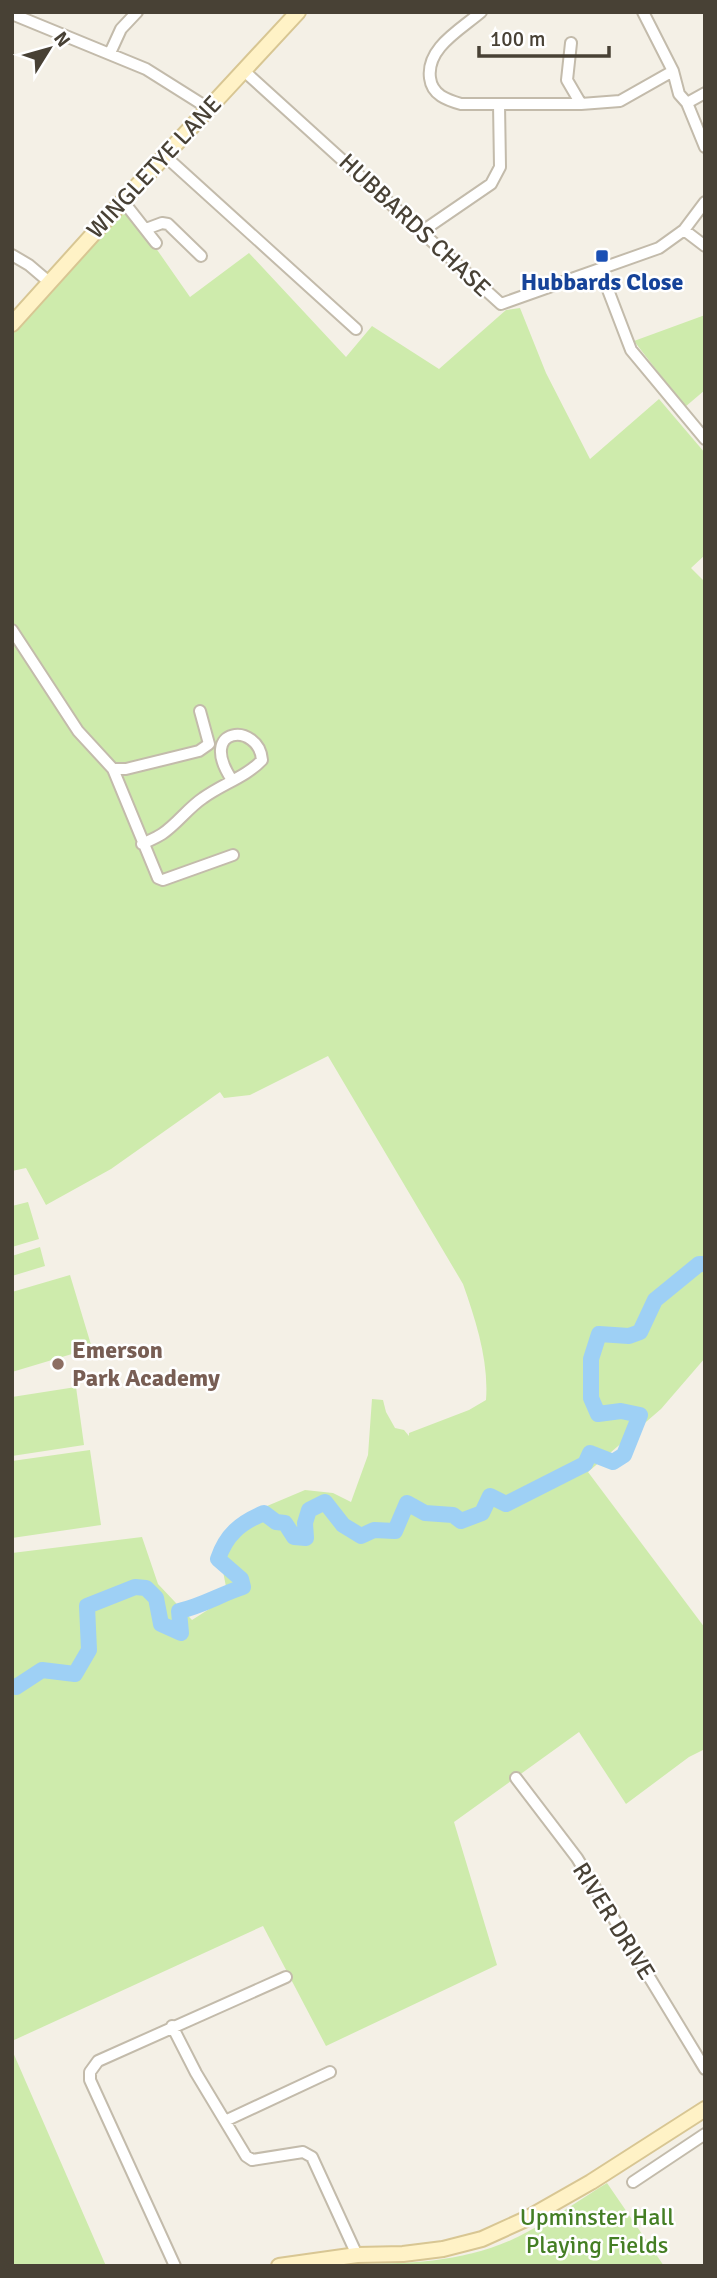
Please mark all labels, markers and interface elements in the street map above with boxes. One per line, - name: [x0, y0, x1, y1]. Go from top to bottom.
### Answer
- north arrow: [14, 14, 84, 84]
- scale bar: [479, 14, 608, 58]
- text: 100 m: [490, 26, 545, 52]
- text: N: [48, 27, 75, 52]
- street label: WINGLETYE LANE: [80, 89, 228, 245]
- street label: HUBBARDS CHASE: [333, 147, 497, 303]
- marker: Hubbards Close: [594, 248, 610, 264]
- place label: Hubbards Close: [521, 267, 683, 297]
- place label: Emerson Park Academy: [72, 1335, 220, 1393]
- marker: Emerson Park Academy: [50, 1356, 66, 1372]
- street label: RIVER DRIVE: [566, 1857, 662, 1985]
- park label: Upminster Hall Playing Fields: [520, 2202, 674, 2260]

